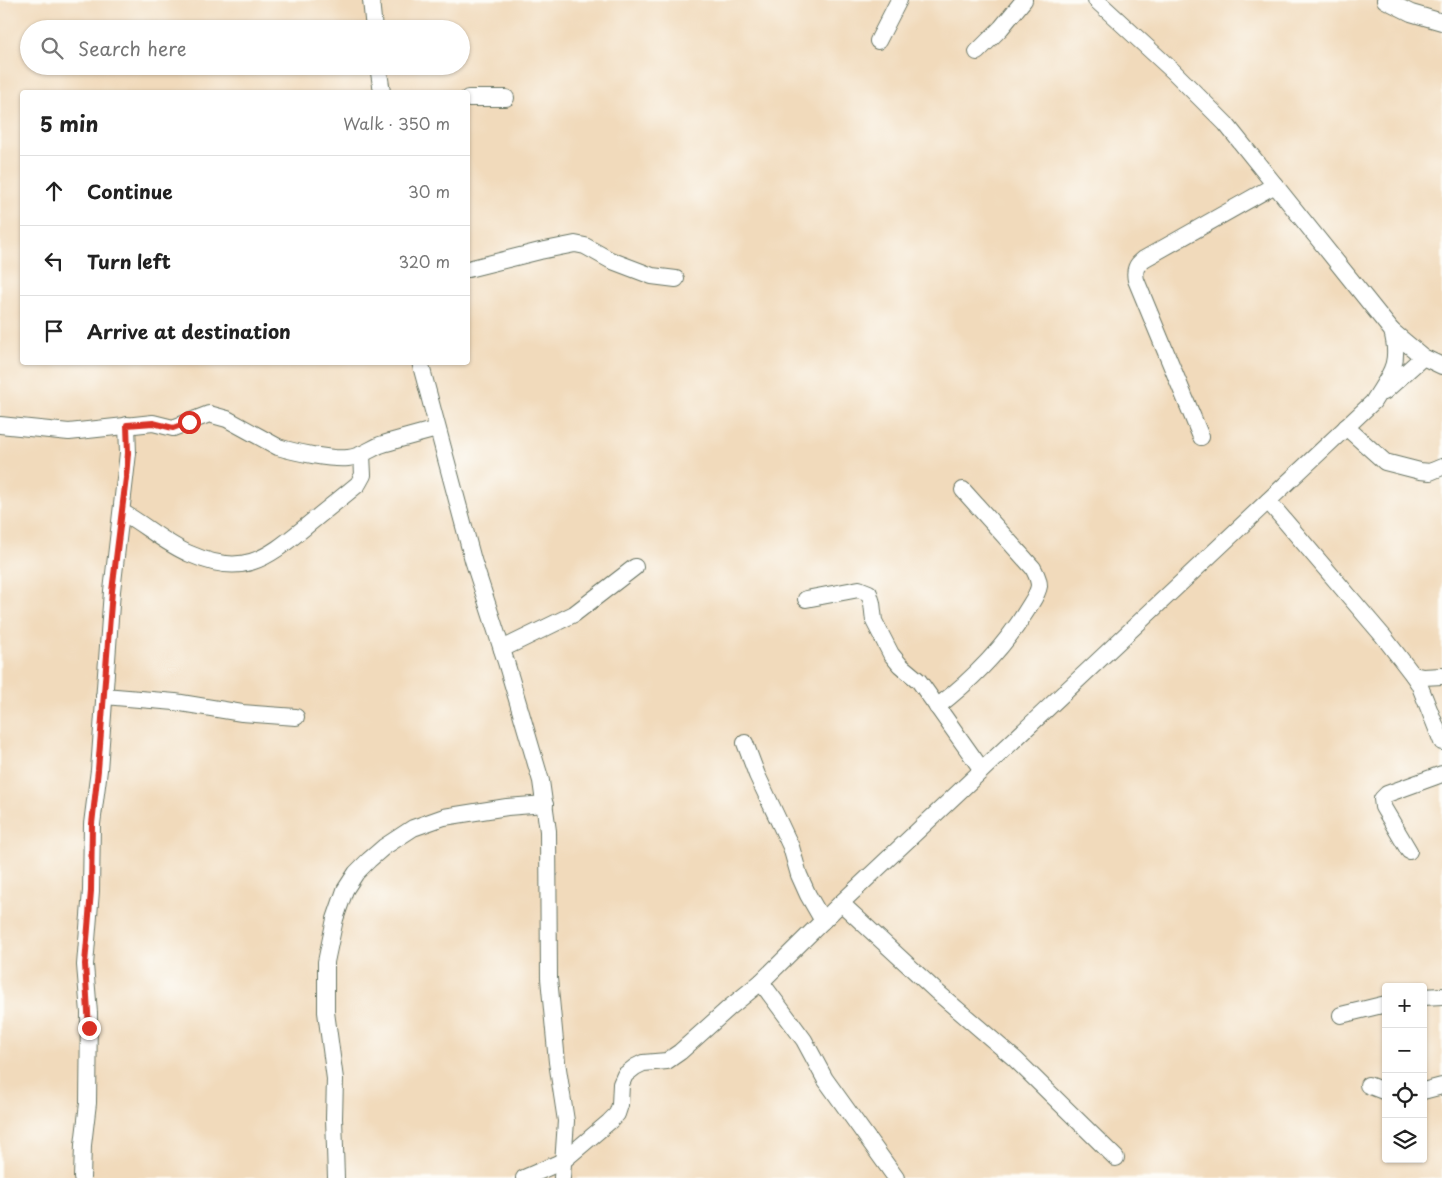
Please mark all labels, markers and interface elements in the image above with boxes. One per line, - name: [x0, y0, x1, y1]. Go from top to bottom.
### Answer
- search box: [20, 20, 470, 75]
- icon: search: [38, 34, 66, 62]
- text: Search here: [78, 34, 187, 62]
- text: 5 min: [40, 107, 98, 139]
- text: Walk · 350 m: [343, 111, 450, 135]
- icon: ahead: [40, 177, 68, 205]
- text: Continue: [87, 177, 173, 205]
- text: 30 m: [408, 179, 450, 203]
- icon: left: [40, 247, 68, 275]
- text: Turn left: [87, 247, 171, 275]
- text: 320 m: [399, 249, 450, 273]
- icon: arrive: [40, 317, 68, 345]
- text: Arrive at destination: [87, 317, 291, 345]
- route start: [178, 411, 201, 434]
- map controls: [1382, 983, 1427, 1163]
- button: +: [1382, 983, 1427, 1028]
- route end: [78, 1017, 101, 1040]
- button: −: [1382, 1028, 1427, 1073]
- button: locate: [1382, 1073, 1427, 1118]
- button: layers: [1382, 1118, 1427, 1163]

